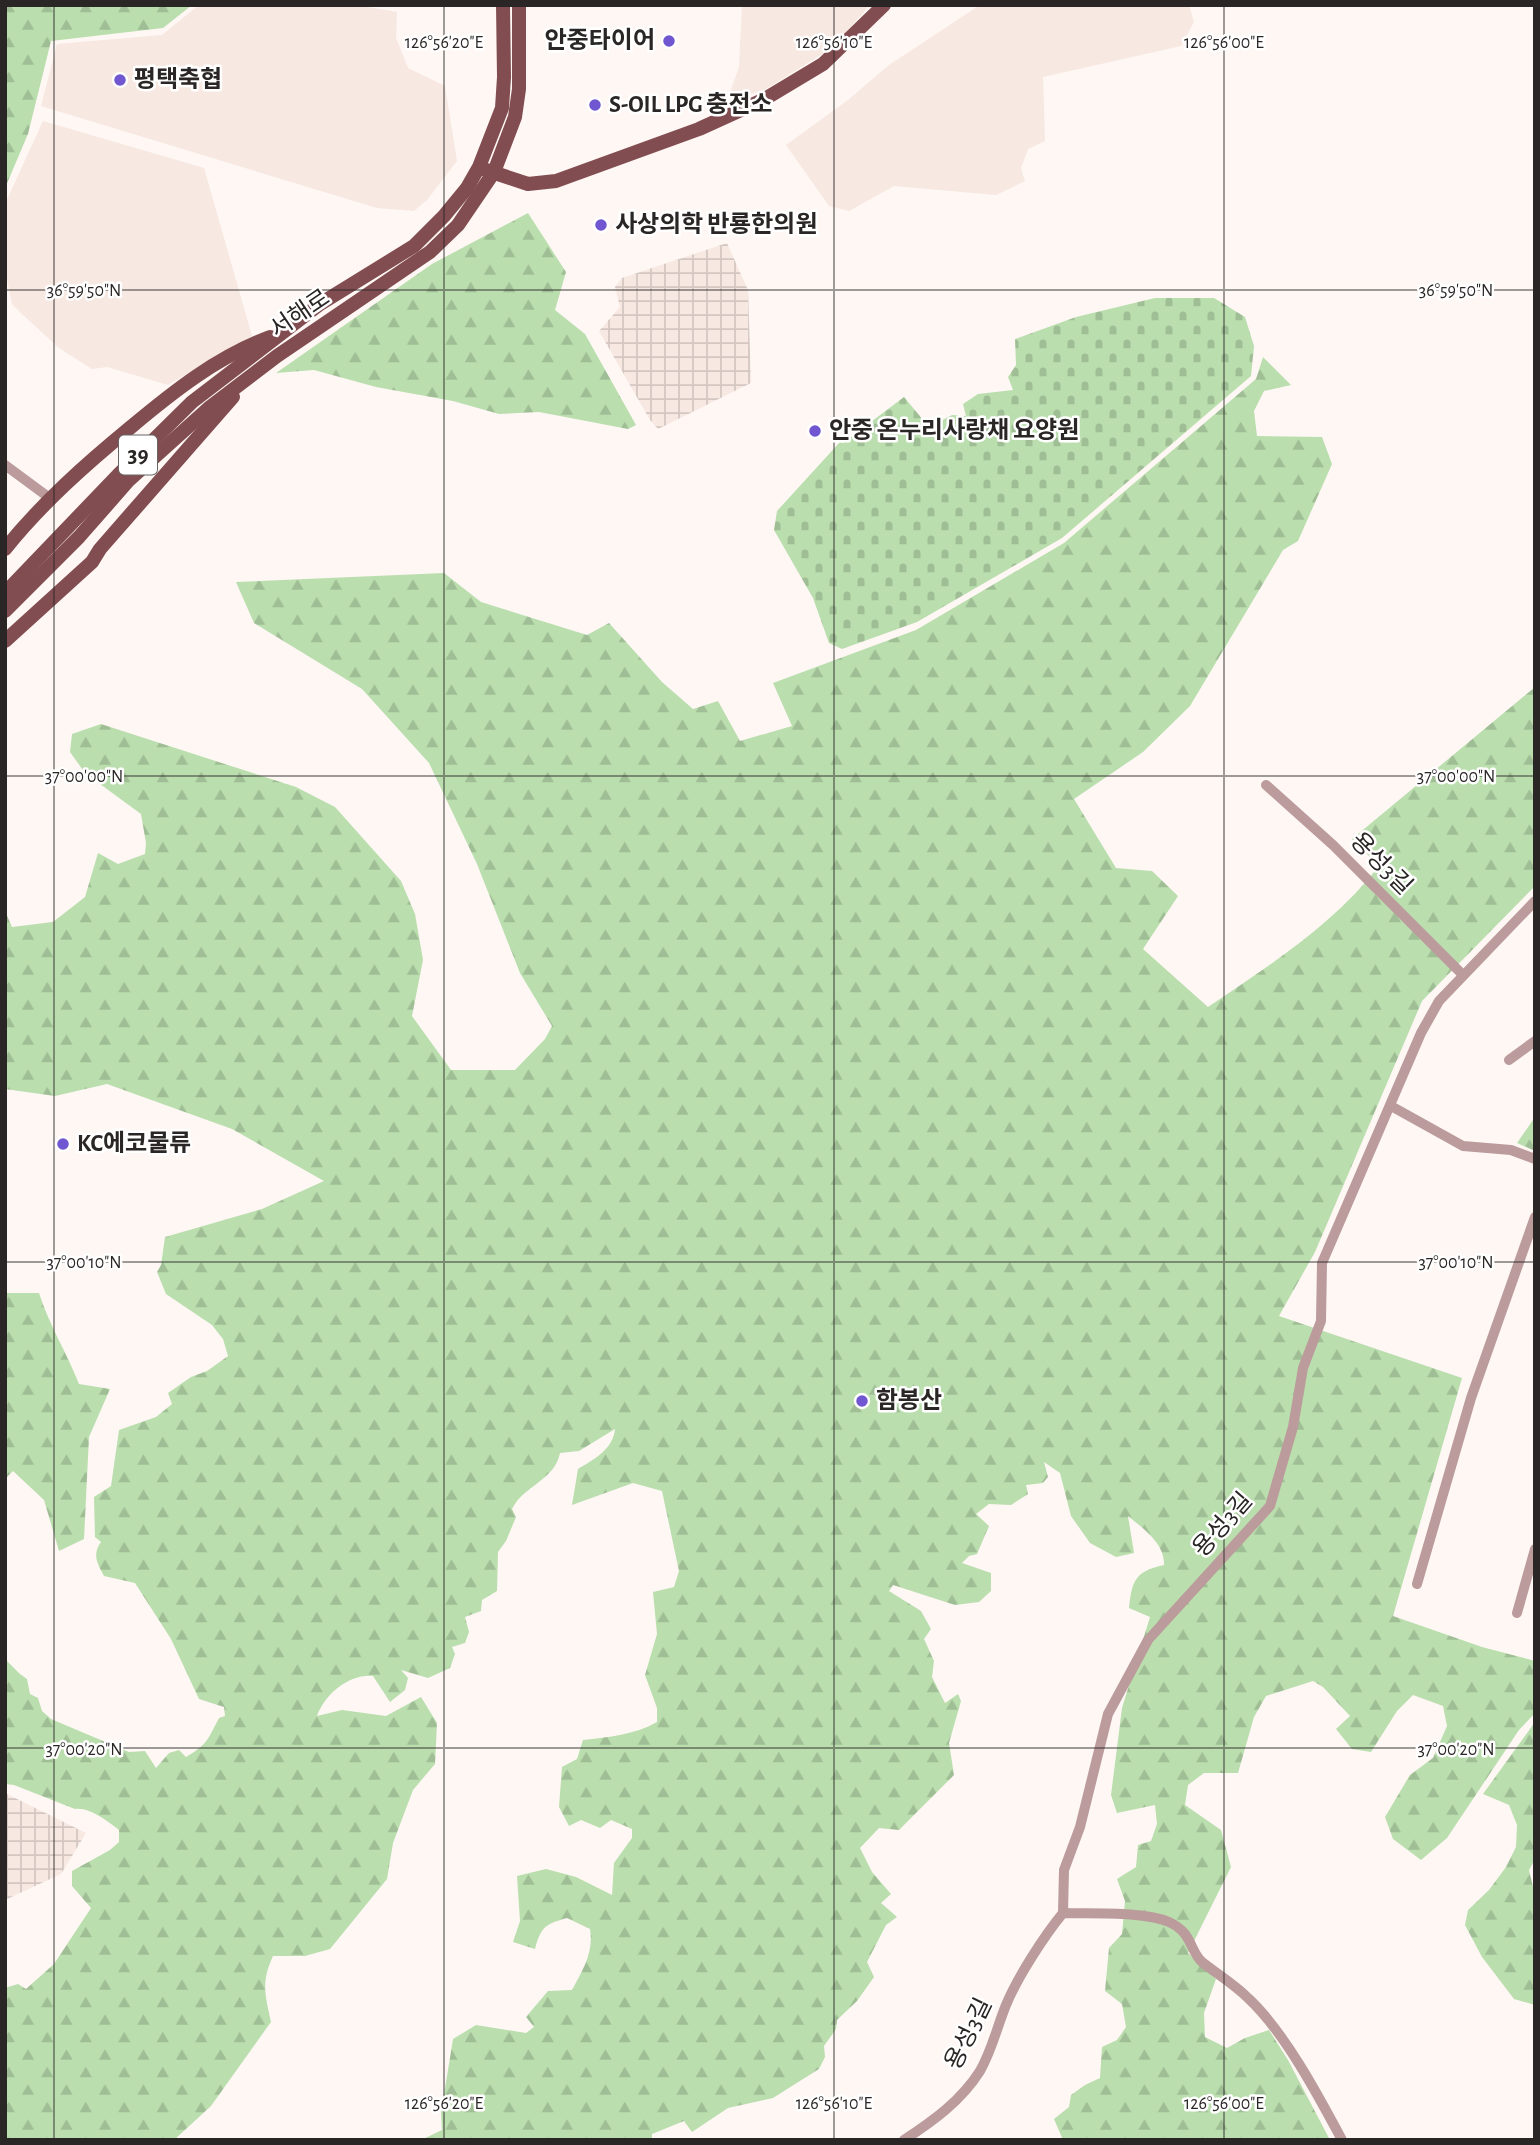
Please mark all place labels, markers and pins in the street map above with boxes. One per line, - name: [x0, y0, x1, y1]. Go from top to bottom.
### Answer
- place label: 안중타이어: [545, 27, 655, 53]
- marker: 안중타이어: [661, 33, 677, 49]
- place label: 평택축협: [134, 66, 222, 92]
- marker: 평택축협: [112, 72, 128, 88]
- place label: S-OIL LPG 충전소: [609, 91, 773, 117]
- marker: S-OIL LPG 충전소: [587, 97, 603, 113]
- place label: 사상의학 반룡한의원: [615, 211, 817, 237]
- marker: 사상의학 반룡한의원: [593, 217, 609, 233]
- place label: 안중 온누리사랑채 요양원: [829, 417, 1079, 443]
- marker: 안중 온누리사랑채 요양원: [807, 423, 823, 439]
- place label: KC에코물류: [77, 1130, 191, 1156]
- marker: KC에코물류: [55, 1136, 71, 1152]
- place label: 함봉산: [876, 1387, 942, 1413]
- marker: 함봉산: [854, 1393, 870, 1409]

